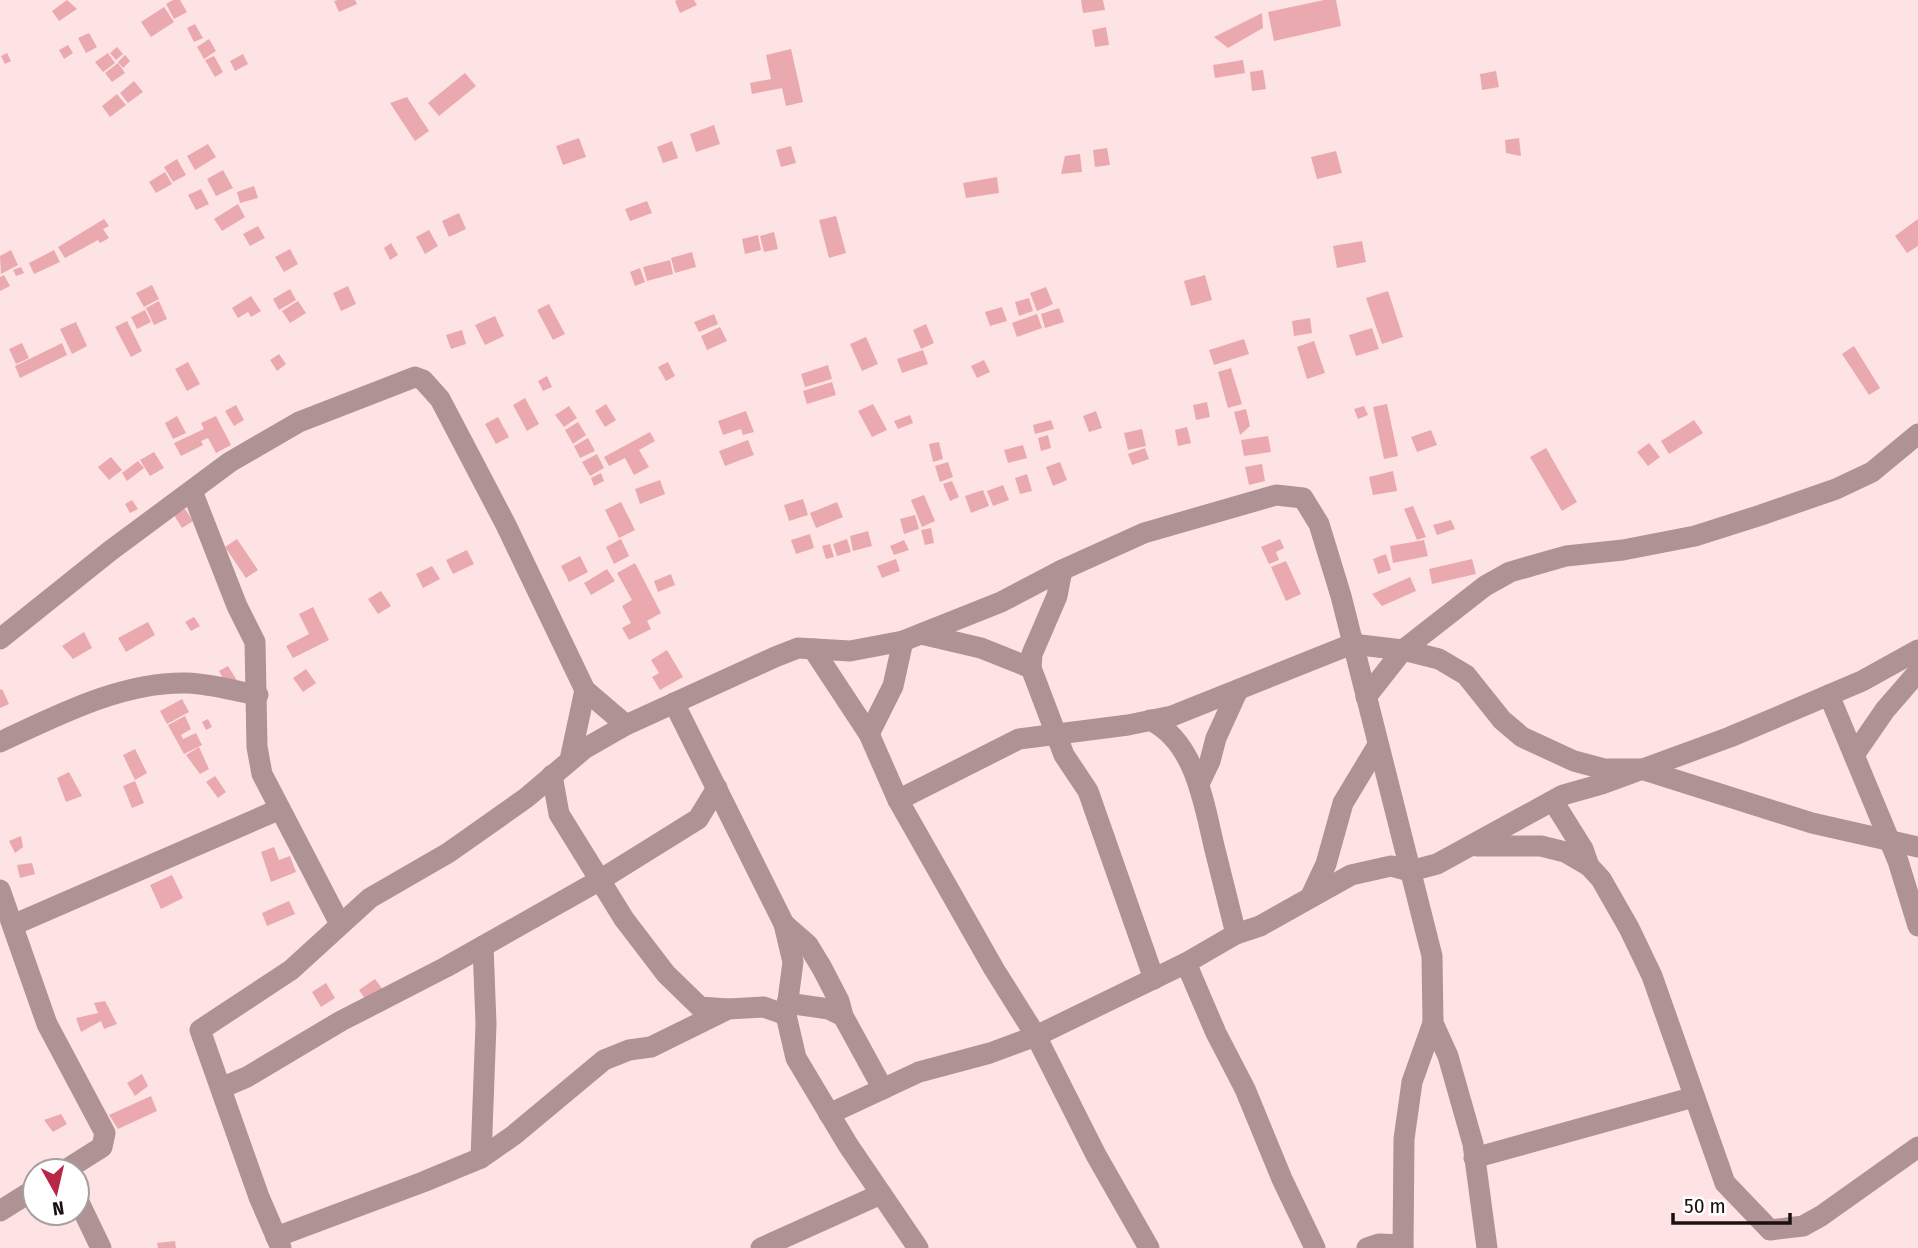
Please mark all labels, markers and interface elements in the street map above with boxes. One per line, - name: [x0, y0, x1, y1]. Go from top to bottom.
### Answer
- north arrow: [21, 1157, 91, 1227]
- scale bar: [1673, 1182, 1790, 1226]
- text: 50 m: [1684, 1193, 1726, 1219]
- text: N: [51, 1196, 66, 1221]

